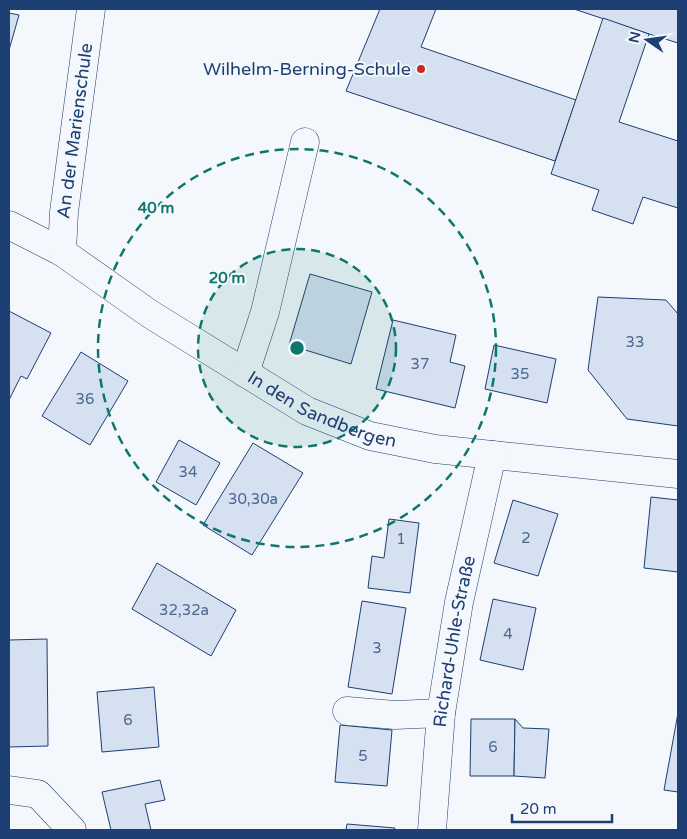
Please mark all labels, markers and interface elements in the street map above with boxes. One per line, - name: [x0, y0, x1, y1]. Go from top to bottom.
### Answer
- north arrow: [622, 15, 672, 65]
- text: N: [625, 30, 644, 45]
- street label: An der Marienschule: [52, 42, 97, 220]
- place label: Wilhelm-Berning-Schule: [203, 58, 411, 80]
- marker: Wilhelm-Berning-Schule: [415, 63, 427, 75]
- text: 40 m: [138, 199, 174, 217]
- text: 20 m: [209, 269, 245, 287]
- house number: 33: [626, 333, 644, 351]
- centre of rings: [288, 339, 306, 357]
- house number: 37: [411, 355, 429, 373]
- house number: 35: [511, 365, 529, 383]
- street label: In den Sandbergen: [244, 366, 398, 452]
- house number: 36: [76, 390, 94, 408]
- house number: 34: [179, 463, 197, 481]
- house number: 30,30a: [228, 490, 278, 508]
- house number: 2: [521, 529, 531, 547]
- house number: 1: [396, 530, 406, 548]
- street label: Richard-Uhle-Straße: [429, 553, 480, 728]
- house number: 32,32a: [159, 601, 209, 619]
- house number: 4: [503, 625, 513, 643]
- house number: 3: [372, 639, 382, 657]
- house number: 6: [123, 711, 133, 729]
- house number: 6: [488, 738, 498, 756]
- house number: 5: [358, 747, 368, 765]
- scale bar: [512, 792, 612, 824]
- text: 20 m: [520, 800, 557, 818]

